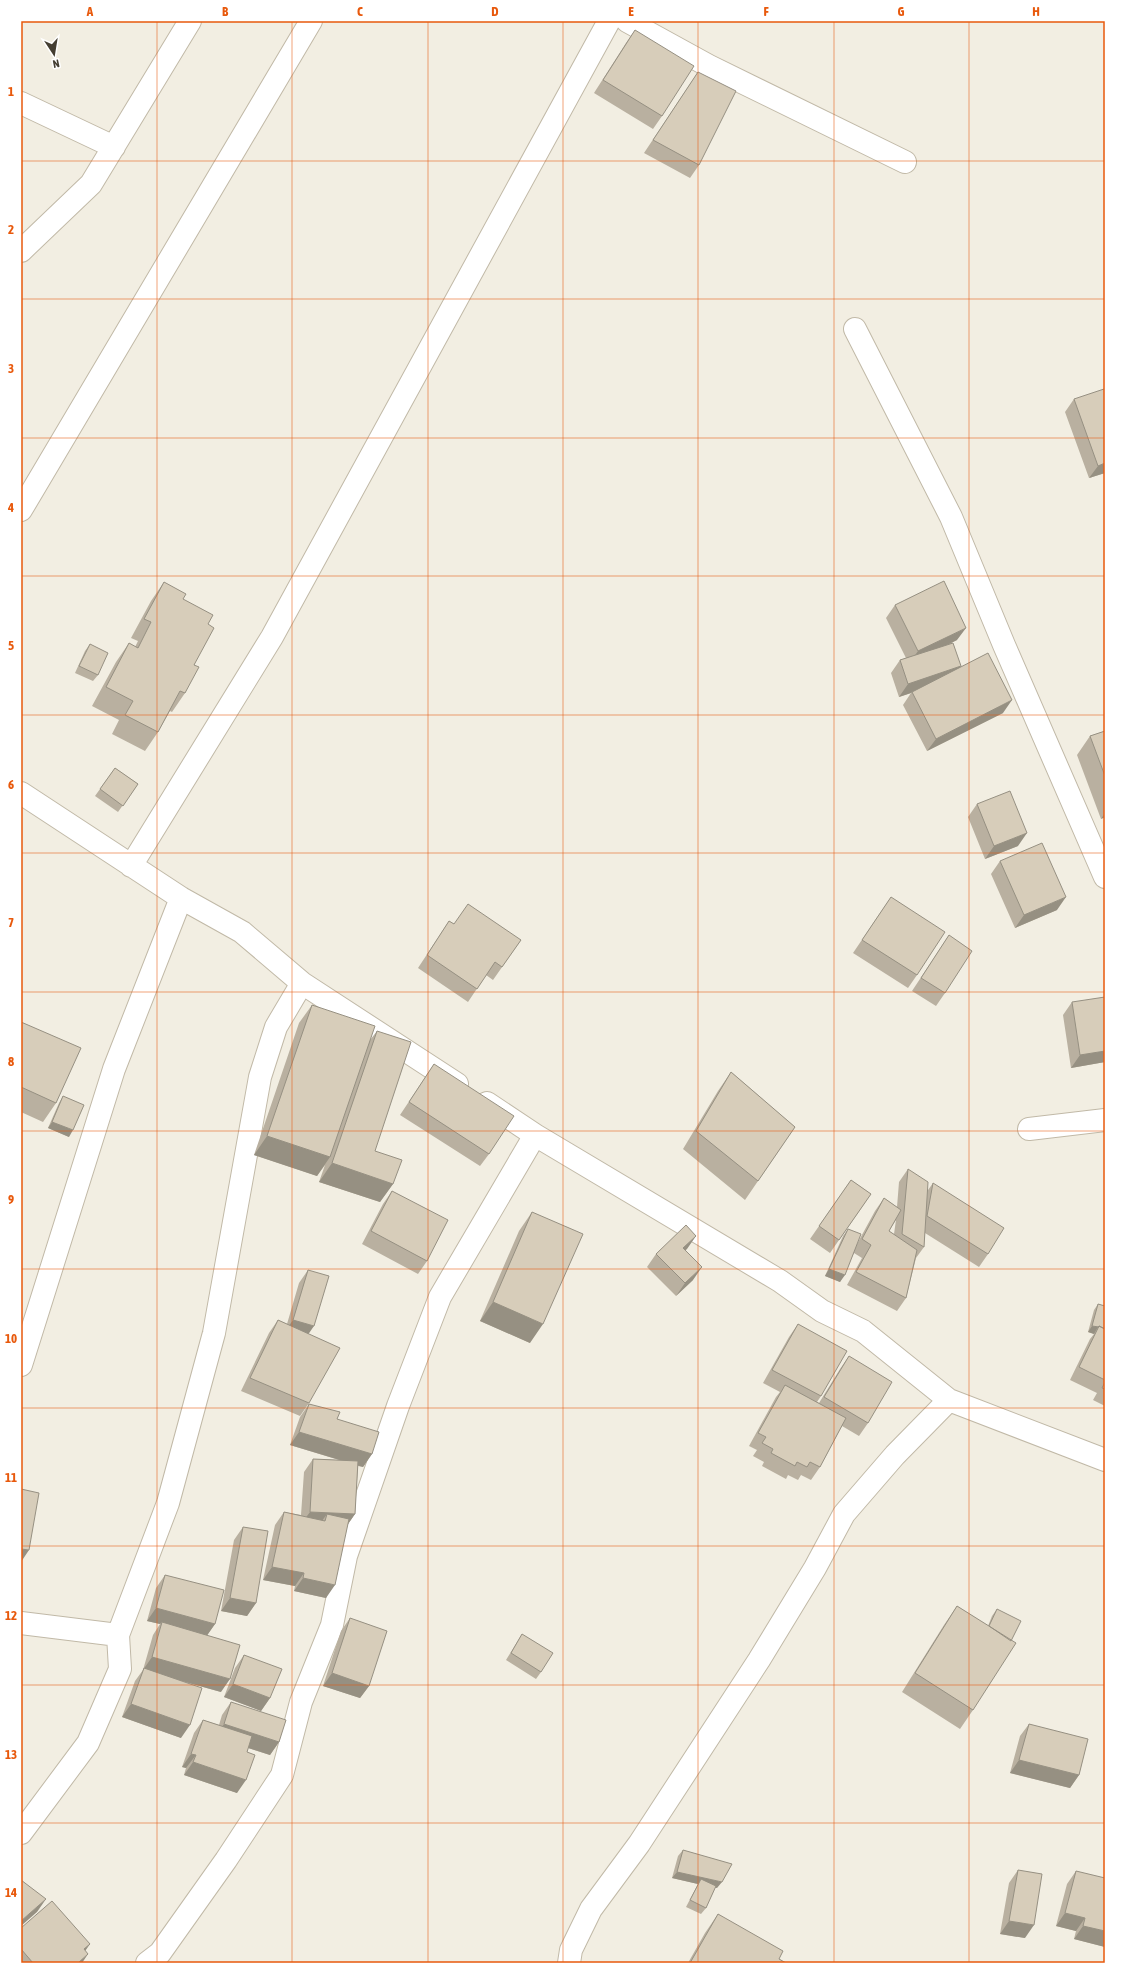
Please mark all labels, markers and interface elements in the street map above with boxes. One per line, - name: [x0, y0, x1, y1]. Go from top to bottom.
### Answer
- text: A: [86, 4, 94, 19]
- text: B: [222, 4, 229, 19]
- text: C: [357, 4, 363, 19]
- text: D: [491, 4, 499, 19]
- text: E: [628, 4, 634, 19]
- text: F: [763, 4, 769, 19]
- text: G: [898, 4, 905, 19]
- text: H: [1032, 4, 1040, 19]
- north arrow: [34, 34, 74, 74]
- text: N: [52, 57, 61, 70]
- text: 1: [8, 84, 14, 99]
- text: 2: [8, 222, 14, 237]
- text: 3: [8, 361, 14, 376]
- text: 4: [7, 500, 14, 515]
- text: 5: [8, 638, 14, 653]
- text: 6: [8, 777, 14, 792]
- text: 7: [8, 915, 14, 930]
- text: 8: [8, 1054, 14, 1069]
- text: 9: [8, 1192, 14, 1207]
- text: 10: [5, 1331, 17, 1346]
- text: 11: [5, 1470, 17, 1485]
- text: 12: [5, 1608, 17, 1623]
- text: 13: [5, 1747, 17, 1762]
- text: 14: [5, 1885, 17, 1900]

